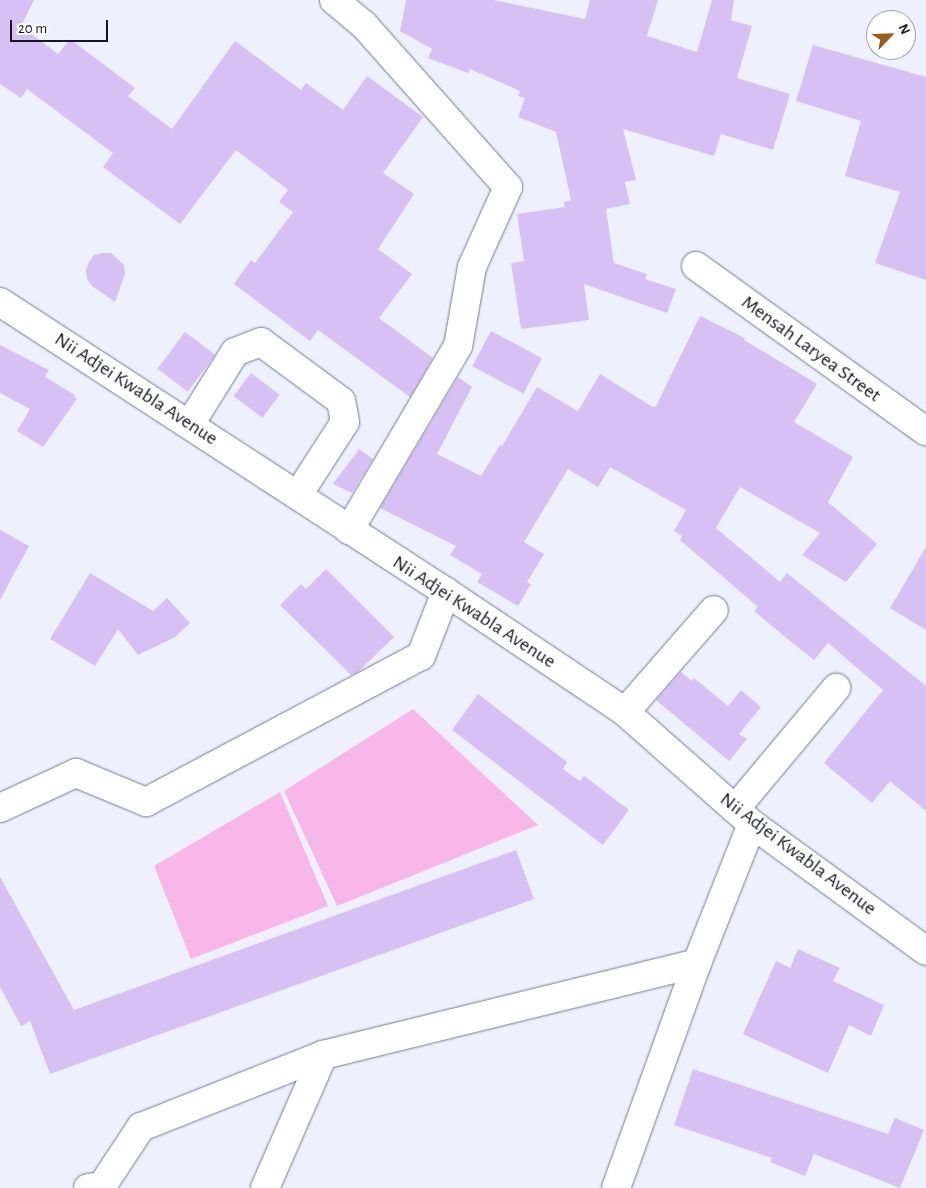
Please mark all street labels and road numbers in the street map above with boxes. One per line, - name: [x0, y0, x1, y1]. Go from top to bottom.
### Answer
- street label: Mensah Laryea Street: [737, 290, 885, 408]
- street label: Nii Adjei Kwabla Avenue: [50, 327, 222, 451]
- street label: Nii Adjei Kwabla Avenue: [388, 550, 560, 674]
- street label: Nii Adjei Kwabla Avenue: [715, 787, 881, 921]

